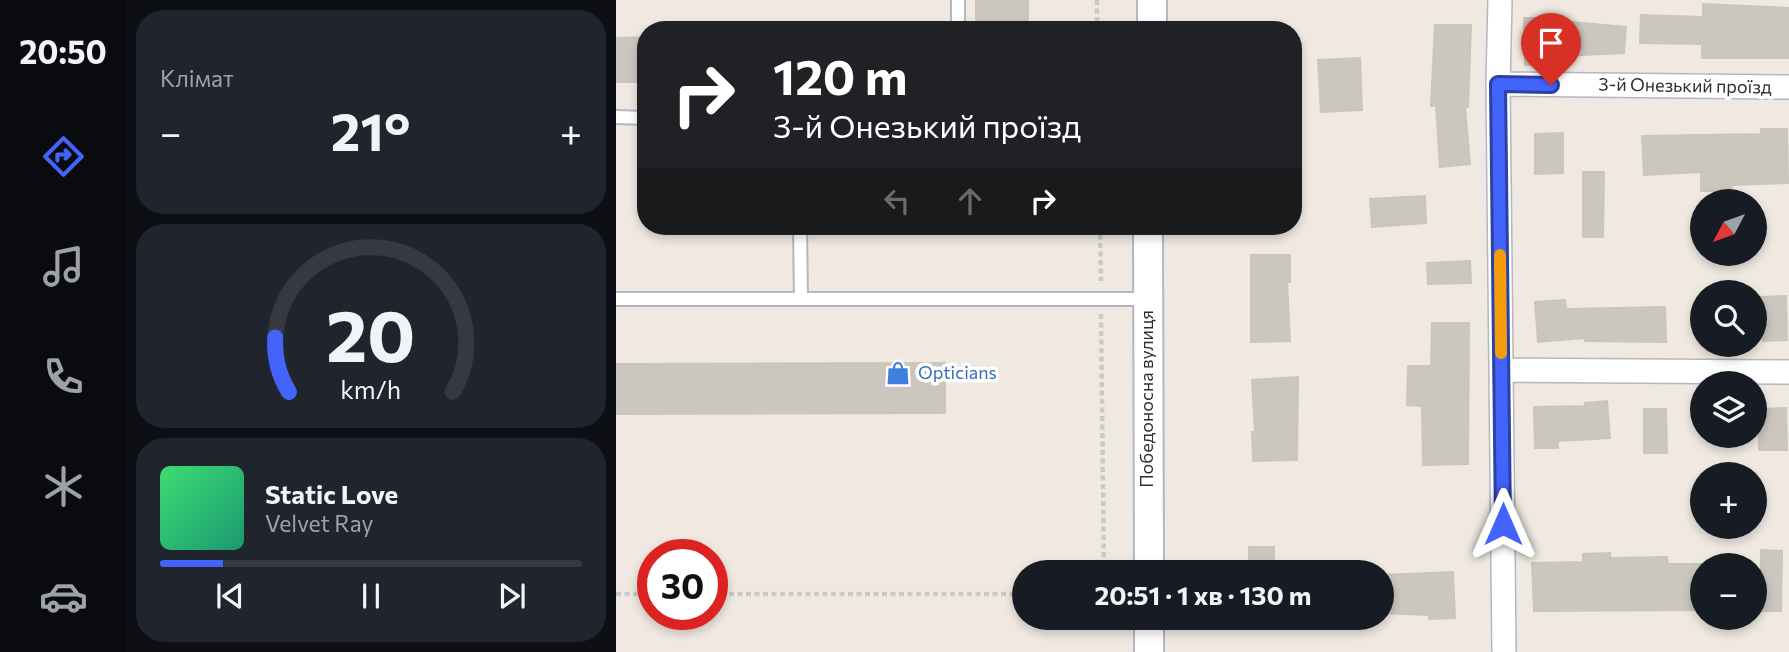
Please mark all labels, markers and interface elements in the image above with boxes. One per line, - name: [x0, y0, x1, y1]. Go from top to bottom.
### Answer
- pin: [1521, 13, 1581, 85]
- icon: arrive: [1532, 24, 1570, 62]
- text: 20:50: [19, 31, 107, 71]
- text: 120 m: [773, 45, 907, 105]
- icon: right: [658, 49, 749, 140]
- text: Клімат: [160, 64, 234, 92]
- street label: 3-й Онезький проїзд: [1598, 72, 1772, 98]
- text: 21°: [331, 98, 410, 162]
- text: 3-й Онезький проїзд: [773, 105, 1081, 145]
- text: −: [160, 108, 182, 155]
- text: +: [560, 108, 582, 155]
- icon: directions: [39, 132, 88, 181]
- icon: left: [878, 182, 916, 220]
- icon: ahead: [951, 182, 989, 220]
- icon: right: [1024, 182, 1062, 220]
- north arrow: [1690, 189, 1768, 266]
- map controls: [1690, 189, 1767, 630]
- icon: music: [39, 242, 88, 291]
- button: search: [1690, 280, 1767, 357]
- text: 20: [326, 288, 416, 377]
- street label: Победоносна вулиця: [1135, 310, 1157, 488]
- icon: phone: [39, 352, 88, 401]
- shop icon: Opticians: [884, 359, 912, 387]
- place label: Opticians: [918, 361, 997, 383]
- button: layers: [1690, 371, 1767, 448]
- text: km/h: [341, 374, 401, 404]
- icon: climate: [39, 462, 88, 511]
- button: +: [1690, 462, 1767, 539]
- text: Static Love: [265, 478, 398, 509]
- position arrow: [1466, 487, 1540, 561]
- text: Velvet Ray: [265, 509, 373, 537]
- speed limit sign: 30: [637, 539, 728, 630]
- button: −: [1690, 553, 1767, 630]
- icon: car: [39, 572, 88, 621]
- icon: previous: [211, 577, 249, 615]
- icon: pause: [352, 577, 390, 615]
- icon: next: [493, 577, 531, 615]
- text: 20:51 · 1 хв · 130 m: [1095, 579, 1311, 610]

